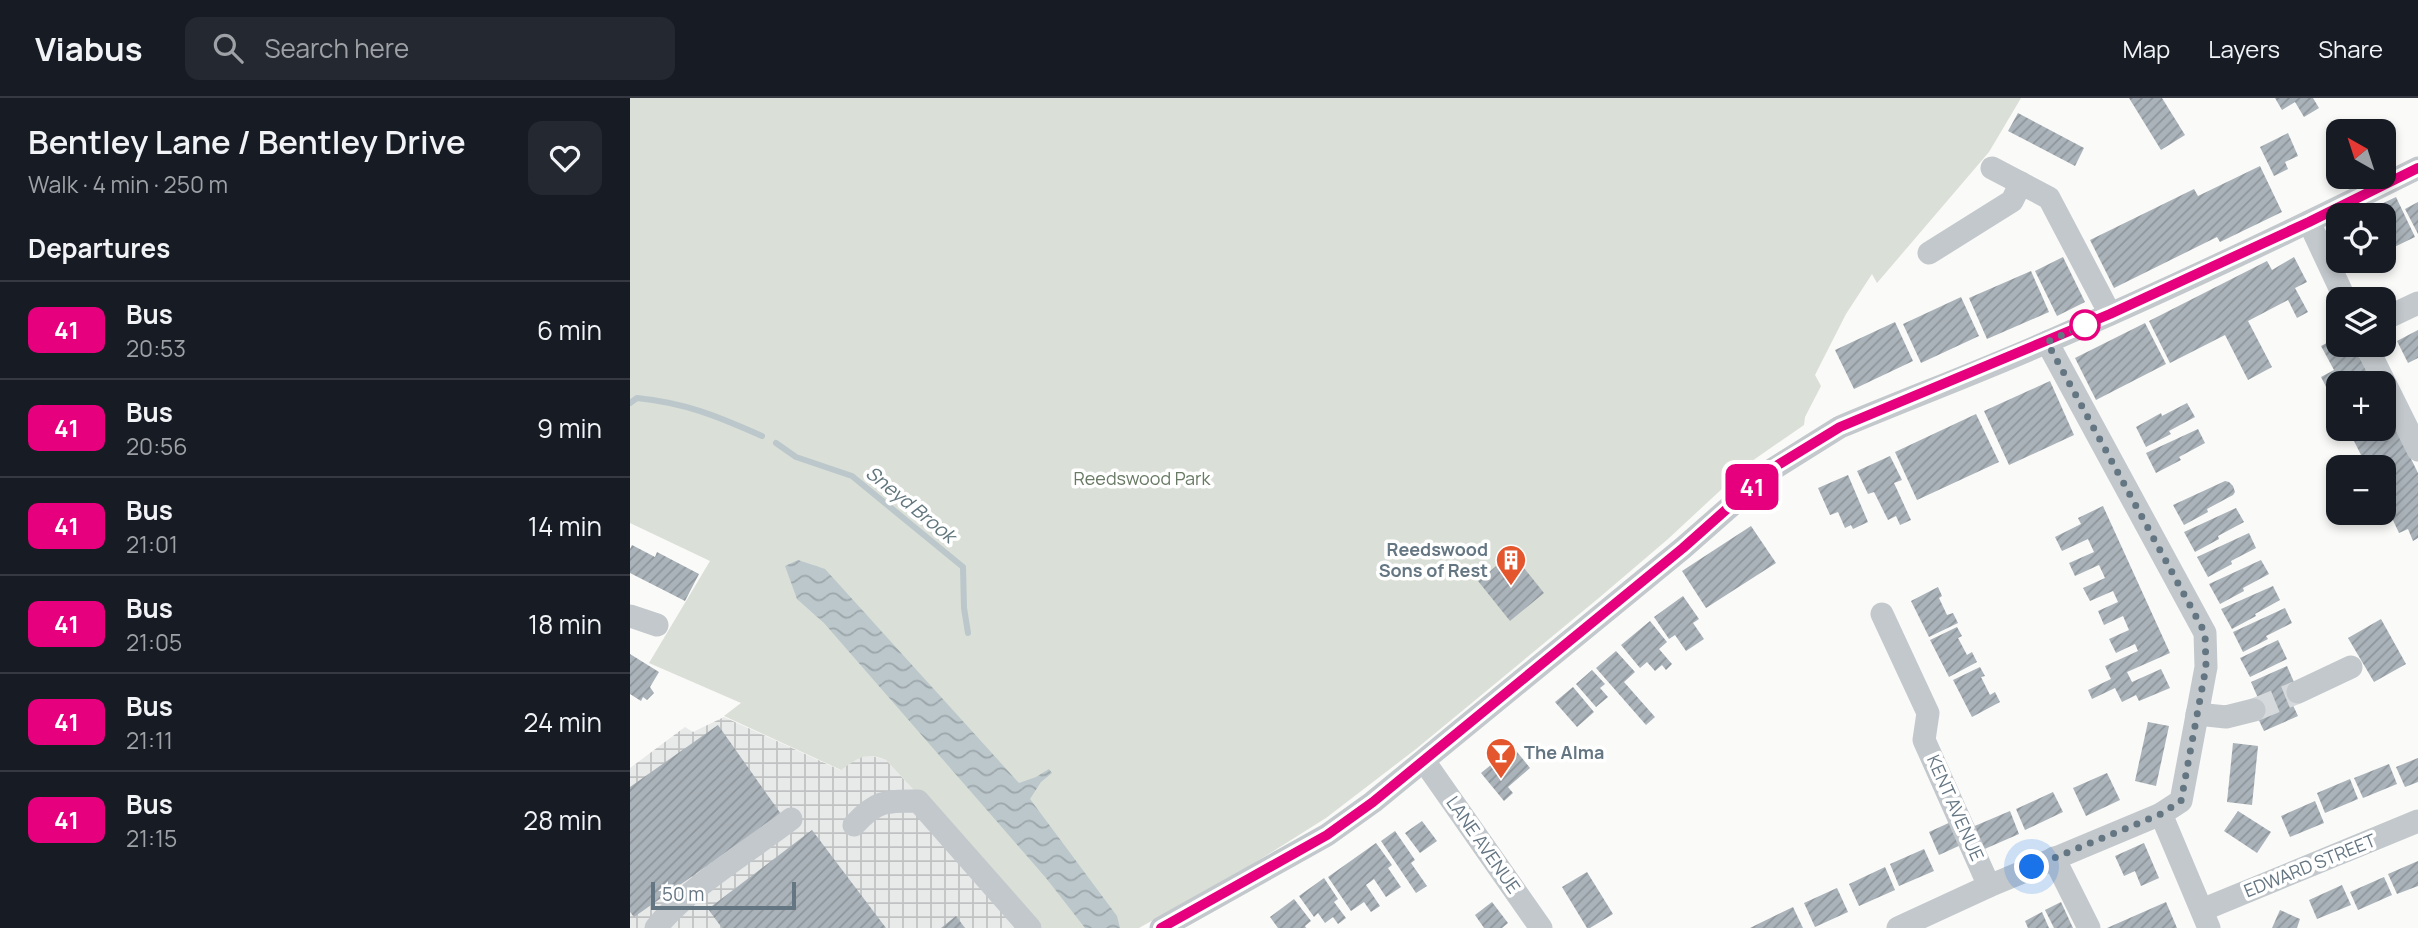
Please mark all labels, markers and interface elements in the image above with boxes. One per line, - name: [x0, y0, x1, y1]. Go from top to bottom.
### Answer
- search box: [185, 17, 675, 80]
- text: Viabus: [35, 26, 143, 71]
- icon: search: [209, 29, 247, 67]
- text: Search here: [265, 30, 409, 66]
- text: Map: [2123, 32, 2170, 65]
- text: Layers: [2208, 32, 2280, 65]
- text: Share: [2318, 32, 2383, 65]
- text: Bentley Lane / Bentley Drive: [28, 119, 466, 164]
- north arrow: [2326, 119, 2396, 189]
- map controls: [2326, 119, 2396, 525]
- button: heart: [528, 121, 602, 195]
- text: Walk · 4 min · 250 m: [28, 168, 228, 200]
- button: locate: [2326, 203, 2396, 273]
- text: Departures: [28, 230, 170, 266]
- button: layers: [2326, 287, 2396, 357]
- text: Bus: [126, 296, 173, 332]
- unlabelled marker: [2070, 310, 2100, 340]
- text: 6 min: [537, 312, 602, 348]
- text: 41: [54, 313, 79, 346]
- text: 20:53: [126, 332, 186, 364]
- button: +: [2326, 371, 2396, 441]
- text: Bus: [126, 394, 173, 430]
- text: 9 min: [537, 410, 602, 446]
- text: 41: [54, 411, 79, 444]
- text: 20:56: [126, 430, 188, 462]
- button: −: [2326, 455, 2396, 525]
- water label: Sneyd Brook: [861, 460, 963, 550]
- line badge: 41: [1720, 464, 1784, 510]
- park label: Reedswood Park: [1073, 466, 1212, 490]
- text: 41: [1739, 470, 1765, 503]
- text: Bus: [126, 492, 173, 528]
- text: 14 min: [528, 508, 602, 544]
- text: 41: [54, 509, 79, 542]
- text: 21:01: [126, 528, 178, 560]
- place label: Reedswood Sons of Rest: [1379, 537, 1488, 582]
- building icon: Reedswood Sons of Rest: [1494, 543, 1528, 587]
- text: Bus: [126, 590, 173, 626]
- text: 18 min: [528, 606, 602, 642]
- text: 41: [54, 607, 79, 640]
- text: 21:05: [126, 626, 182, 658]
- text: Bus: [126, 688, 173, 724]
- text: 24 min: [524, 704, 602, 740]
- text: 41: [54, 705, 79, 738]
- text: 21:11: [126, 724, 173, 756]
- bar icon: The Alma: [1484, 736, 1518, 780]
- place label: The Alma: [1524, 740, 1604, 764]
- street label: KENT AVENUE: [1922, 751, 1990, 864]
- text: Bus: [126, 786, 173, 822]
- street label: LANE AVENUE: [1442, 791, 1526, 898]
- text: 28 min: [523, 802, 602, 838]
- text: 41: [54, 803, 79, 836]
- text: 21:15: [126, 822, 177, 854]
- street label: EDWARD STREET: [2240, 828, 2379, 902]
- your location: [2014, 849, 2049, 884]
- scale bar: [651, 879, 796, 911]
- text: 50 m: [662, 881, 704, 907]

